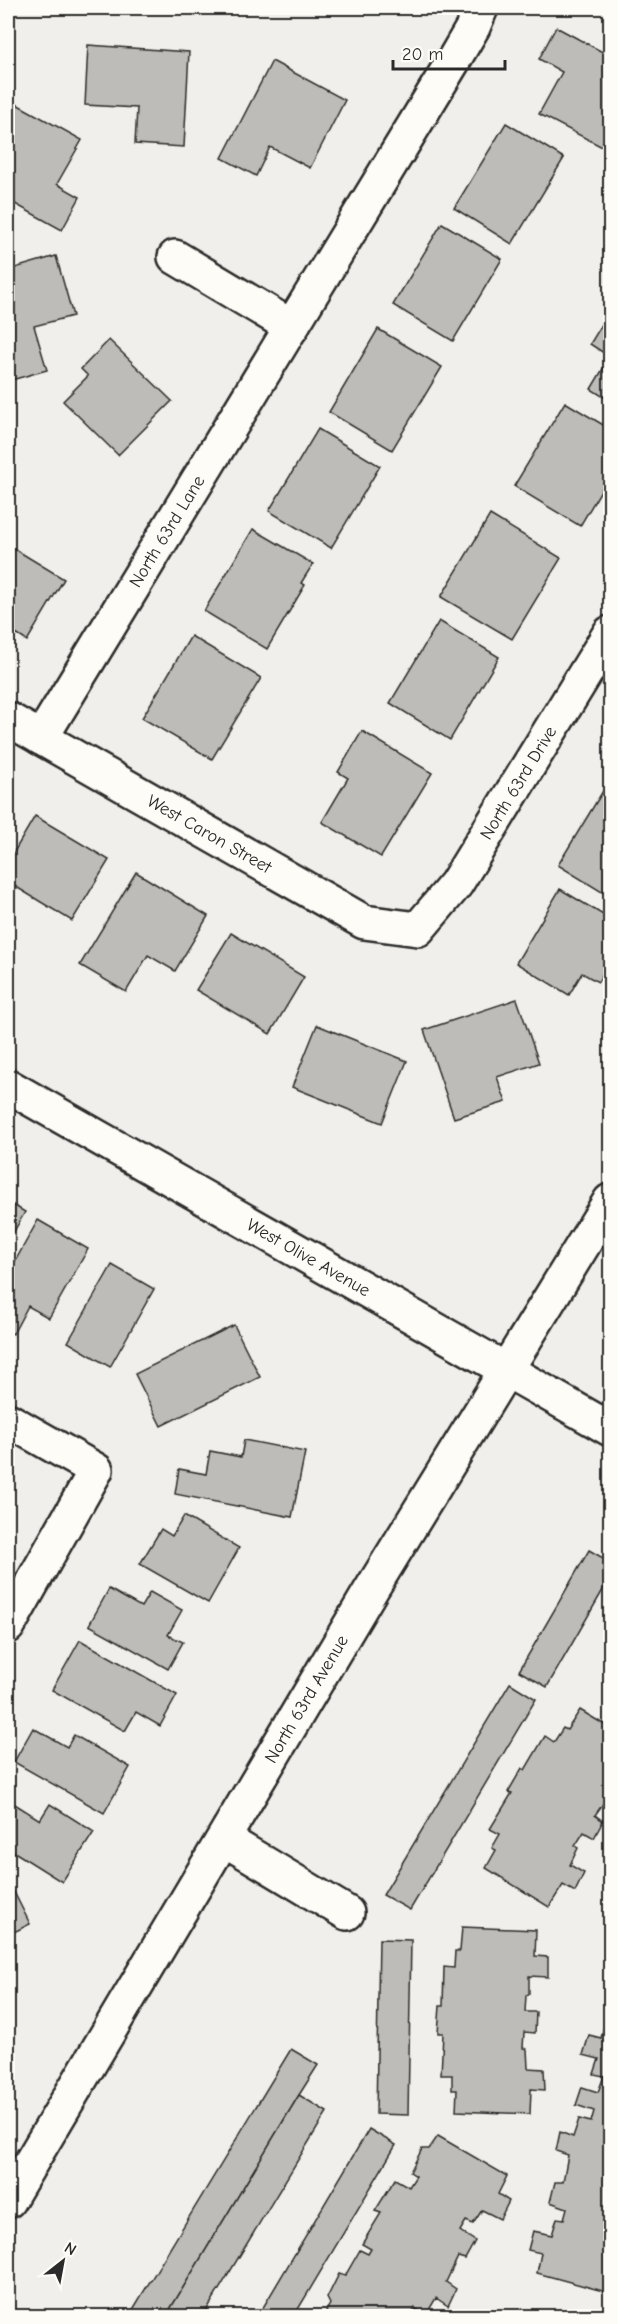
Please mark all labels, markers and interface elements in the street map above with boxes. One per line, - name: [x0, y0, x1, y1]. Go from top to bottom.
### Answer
- scale bar: [393, 33, 506, 71]
- text: 20 m: [402, 44, 443, 65]
- street label: North 63rd Lane: [125, 471, 209, 591]
- street label: North 63rd Drive: [475, 722, 561, 843]
- street label: West Caron Street: [144, 790, 276, 878]
- street label: West Olive Avenue: [243, 1214, 374, 1301]
- street label: North 63rd Avenue: [260, 1631, 352, 1767]
- north arrow: [33, 2231, 93, 2291]
- text: N: [61, 2239, 79, 2259]

